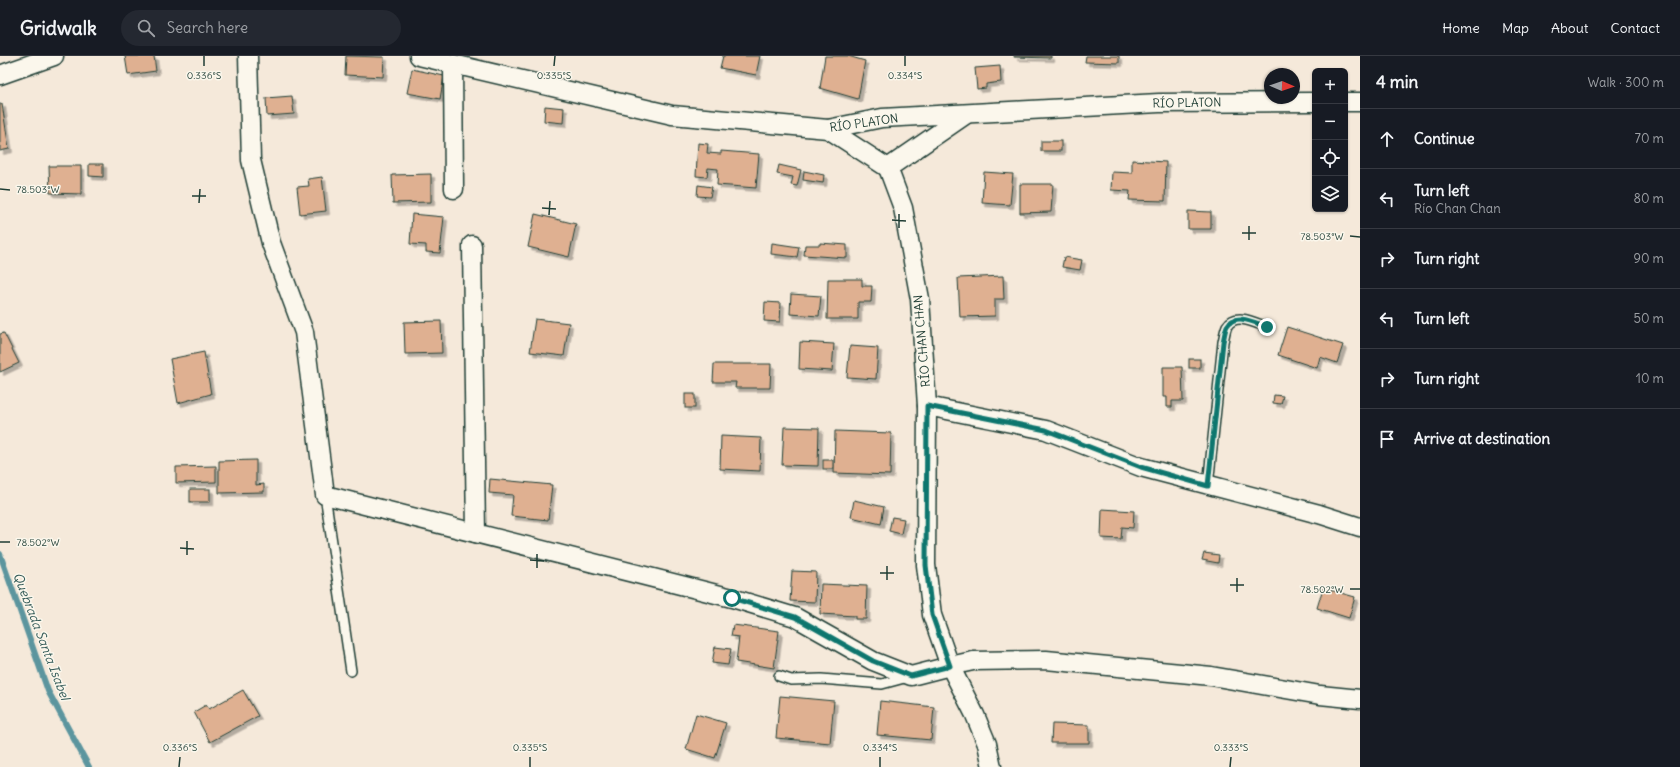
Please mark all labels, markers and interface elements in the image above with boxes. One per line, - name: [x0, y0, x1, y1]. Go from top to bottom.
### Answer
- search box: [121, 10, 401, 46]
- text: Gridwalk: [20, 16, 97, 40]
- icon: search: [135, 17, 157, 39]
- text: Search here: [167, 18, 248, 37]
- text: Home: [1442, 19, 1480, 37]
- text: Map: [1502, 19, 1529, 37]
- text: About: [1551, 19, 1589, 37]
- text: Contact: [1611, 19, 1660, 37]
- north arrow: [1264, 68, 1300, 104]
- map controls: [1312, 68, 1348, 212]
- button: +: [1312, 68, 1348, 104]
- text: 0.336°S: [187, 69, 222, 82]
- text: 0.335°S: [537, 69, 572, 82]
- text: 0.334°S: [888, 69, 923, 82]
- text: 4 min: [1376, 71, 1418, 93]
- text: Walk · 300 m: [1588, 74, 1664, 91]
- street label: RÍO PLATON: [1152, 94, 1222, 111]
- button: −: [1312, 104, 1348, 140]
- street label: RÍO PLATON: [829, 110, 899, 135]
- icon: ahead: [1376, 128, 1398, 150]
- text: Continue: [1414, 129, 1475, 148]
- text: 70 m: [1635, 130, 1664, 147]
- button: locate: [1312, 140, 1348, 176]
- button: layers: [1312, 176, 1348, 212]
- text: Turn left: [1414, 181, 1469, 200]
- text: 78.503°W: [16, 183, 60, 196]
- icon: left: [1376, 188, 1398, 210]
- text: 80 m: [1633, 190, 1664, 207]
- text: Río Chan Chan: [1414, 200, 1501, 217]
- text: 78.503°W: [1300, 230, 1344, 243]
- icon: right: [1376, 248, 1398, 270]
- text: Turn right: [1414, 249, 1479, 268]
- text: 90 m: [1633, 250, 1664, 267]
- street label: RÍO CHAN CHAN: [910, 294, 933, 388]
- icon: left: [1376, 308, 1398, 330]
- text: Turn left: [1414, 309, 1469, 328]
- text: 50 m: [1633, 310, 1664, 327]
- route end: [1258, 318, 1276, 336]
- icon: right: [1376, 368, 1398, 390]
- text: Turn right: [1414, 369, 1479, 388]
- text: 10 m: [1636, 370, 1664, 387]
- icon: arrive: [1376, 428, 1398, 450]
- text: Arrive at destination: [1414, 429, 1550, 448]
- text: 78.502°W: [17, 536, 59, 549]
- water label: Quebrada Santa Isabel: [9, 570, 74, 704]
- text: 78.502°W: [1301, 583, 1343, 596]
- route start: [723, 589, 741, 607]
- text: 0.336°S: [163, 741, 198, 754]
- text: 0.335°S: [513, 741, 548, 754]
- text: 0.334°S: [863, 741, 898, 754]
- text: 0.333°S: [1214, 741, 1249, 754]

